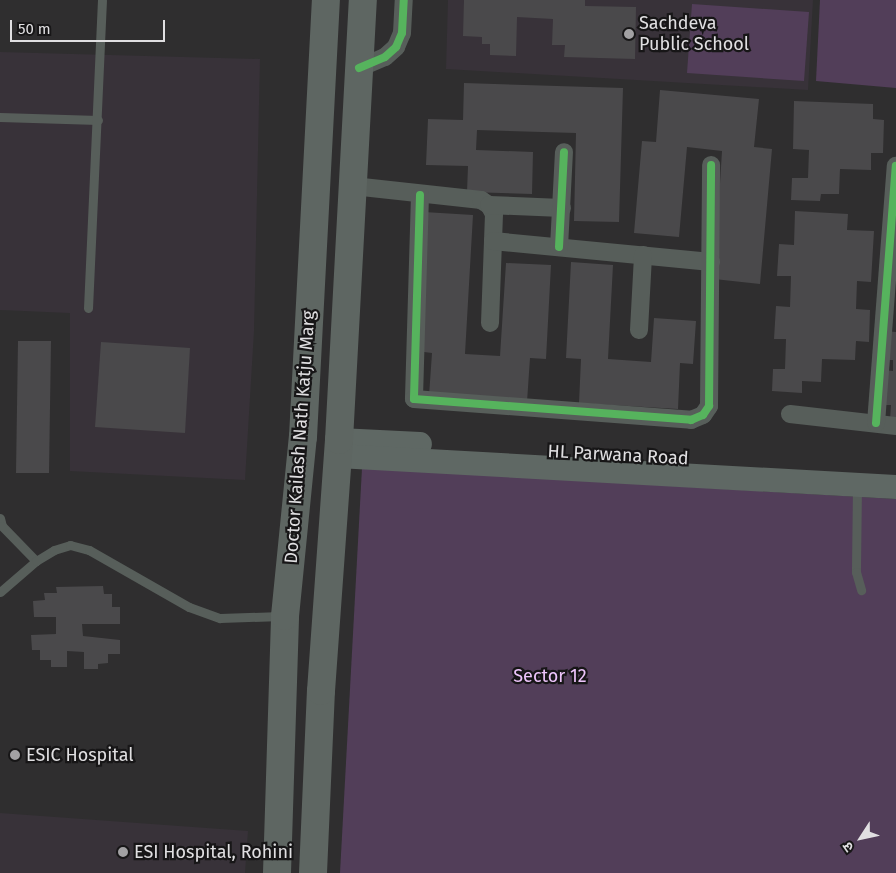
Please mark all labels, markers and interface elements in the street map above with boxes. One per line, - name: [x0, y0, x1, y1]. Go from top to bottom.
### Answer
- scale bar: [12, 10, 168, 42]
- place label: Sachdeva Public School: [639, 13, 749, 56]
- text: 50 m: [18, 20, 51, 38]
- marker: Sachdeva Public School: [623, 28, 635, 40]
- street label: Doctor Kailash Nath Katju Marg: [280, 310, 320, 564]
- street label: HL Parwana Road: [547, 441, 689, 469]
- park label: Sector 12: [513, 665, 587, 687]
- place label: ESIC Hospital: [26, 744, 134, 766]
- marker: ESIC Hospital: [8, 748, 22, 762]
- north arrow: [836, 813, 886, 863]
- text: उ: [839, 839, 858, 855]
- place label: ESI Hospital, Rohini: [134, 841, 293, 863]
- marker: ESI Hospital, Rohini: [116, 845, 130, 859]

